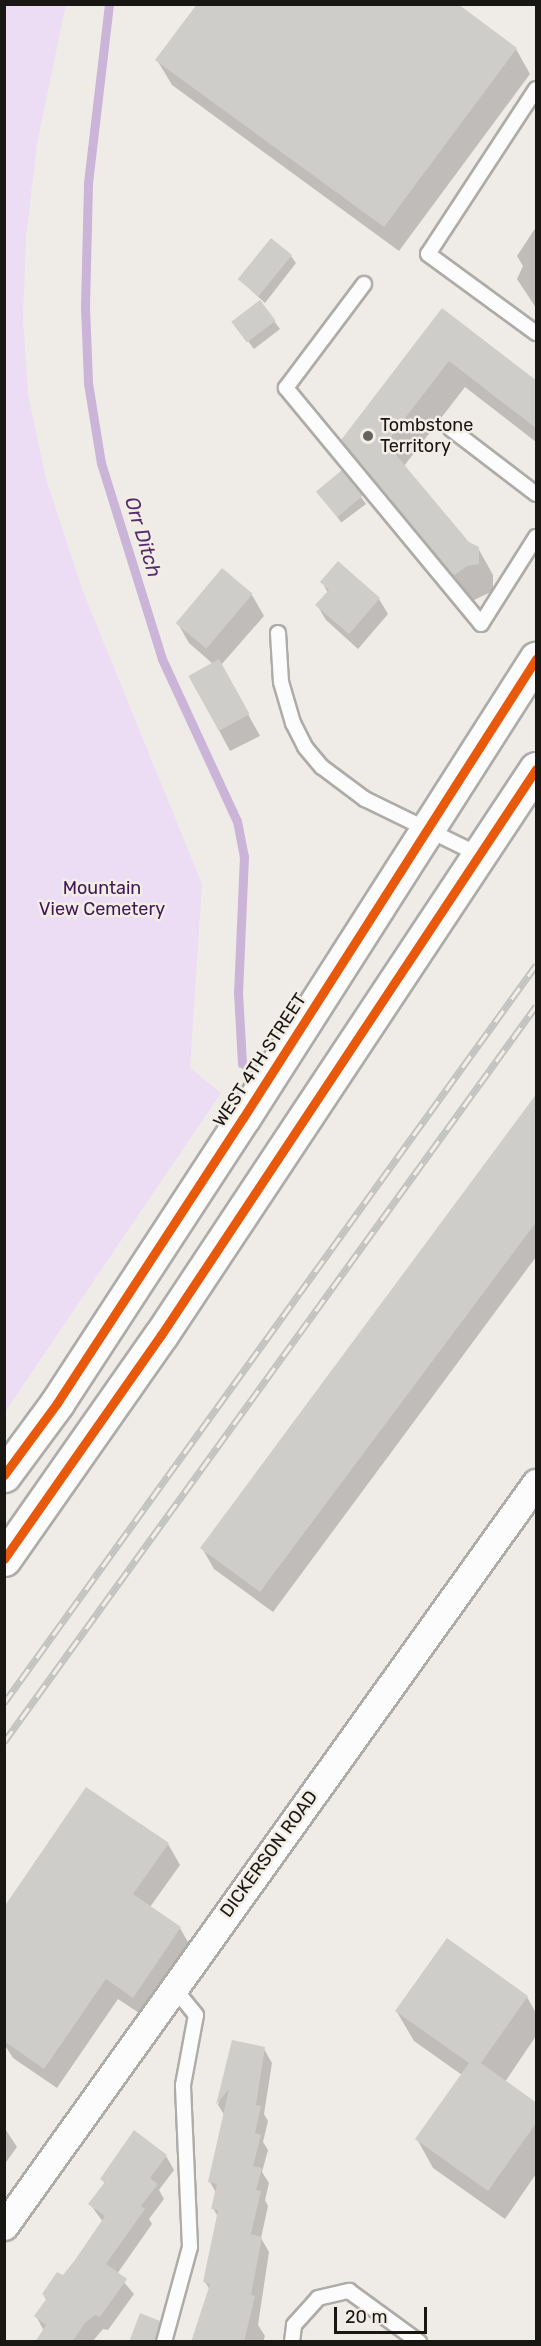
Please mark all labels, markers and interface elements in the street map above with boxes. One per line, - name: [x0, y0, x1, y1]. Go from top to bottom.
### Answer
- place label: Tombstone Territory: [380, 415, 473, 458]
- marker: Tombstone Territory: [361, 429, 375, 443]
- water label: Orr Ditch: [119, 494, 167, 580]
- park label: Mountain View Cemetery: [39, 878, 165, 920]
- street label: WEST 4TH STREET: [209, 989, 311, 1131]
- street label: DICKERSON ROAD: [216, 1786, 322, 1922]
- scale bar: [337, 2295, 430, 2333]
- text: 20 m: [345, 2306, 387, 2328]

